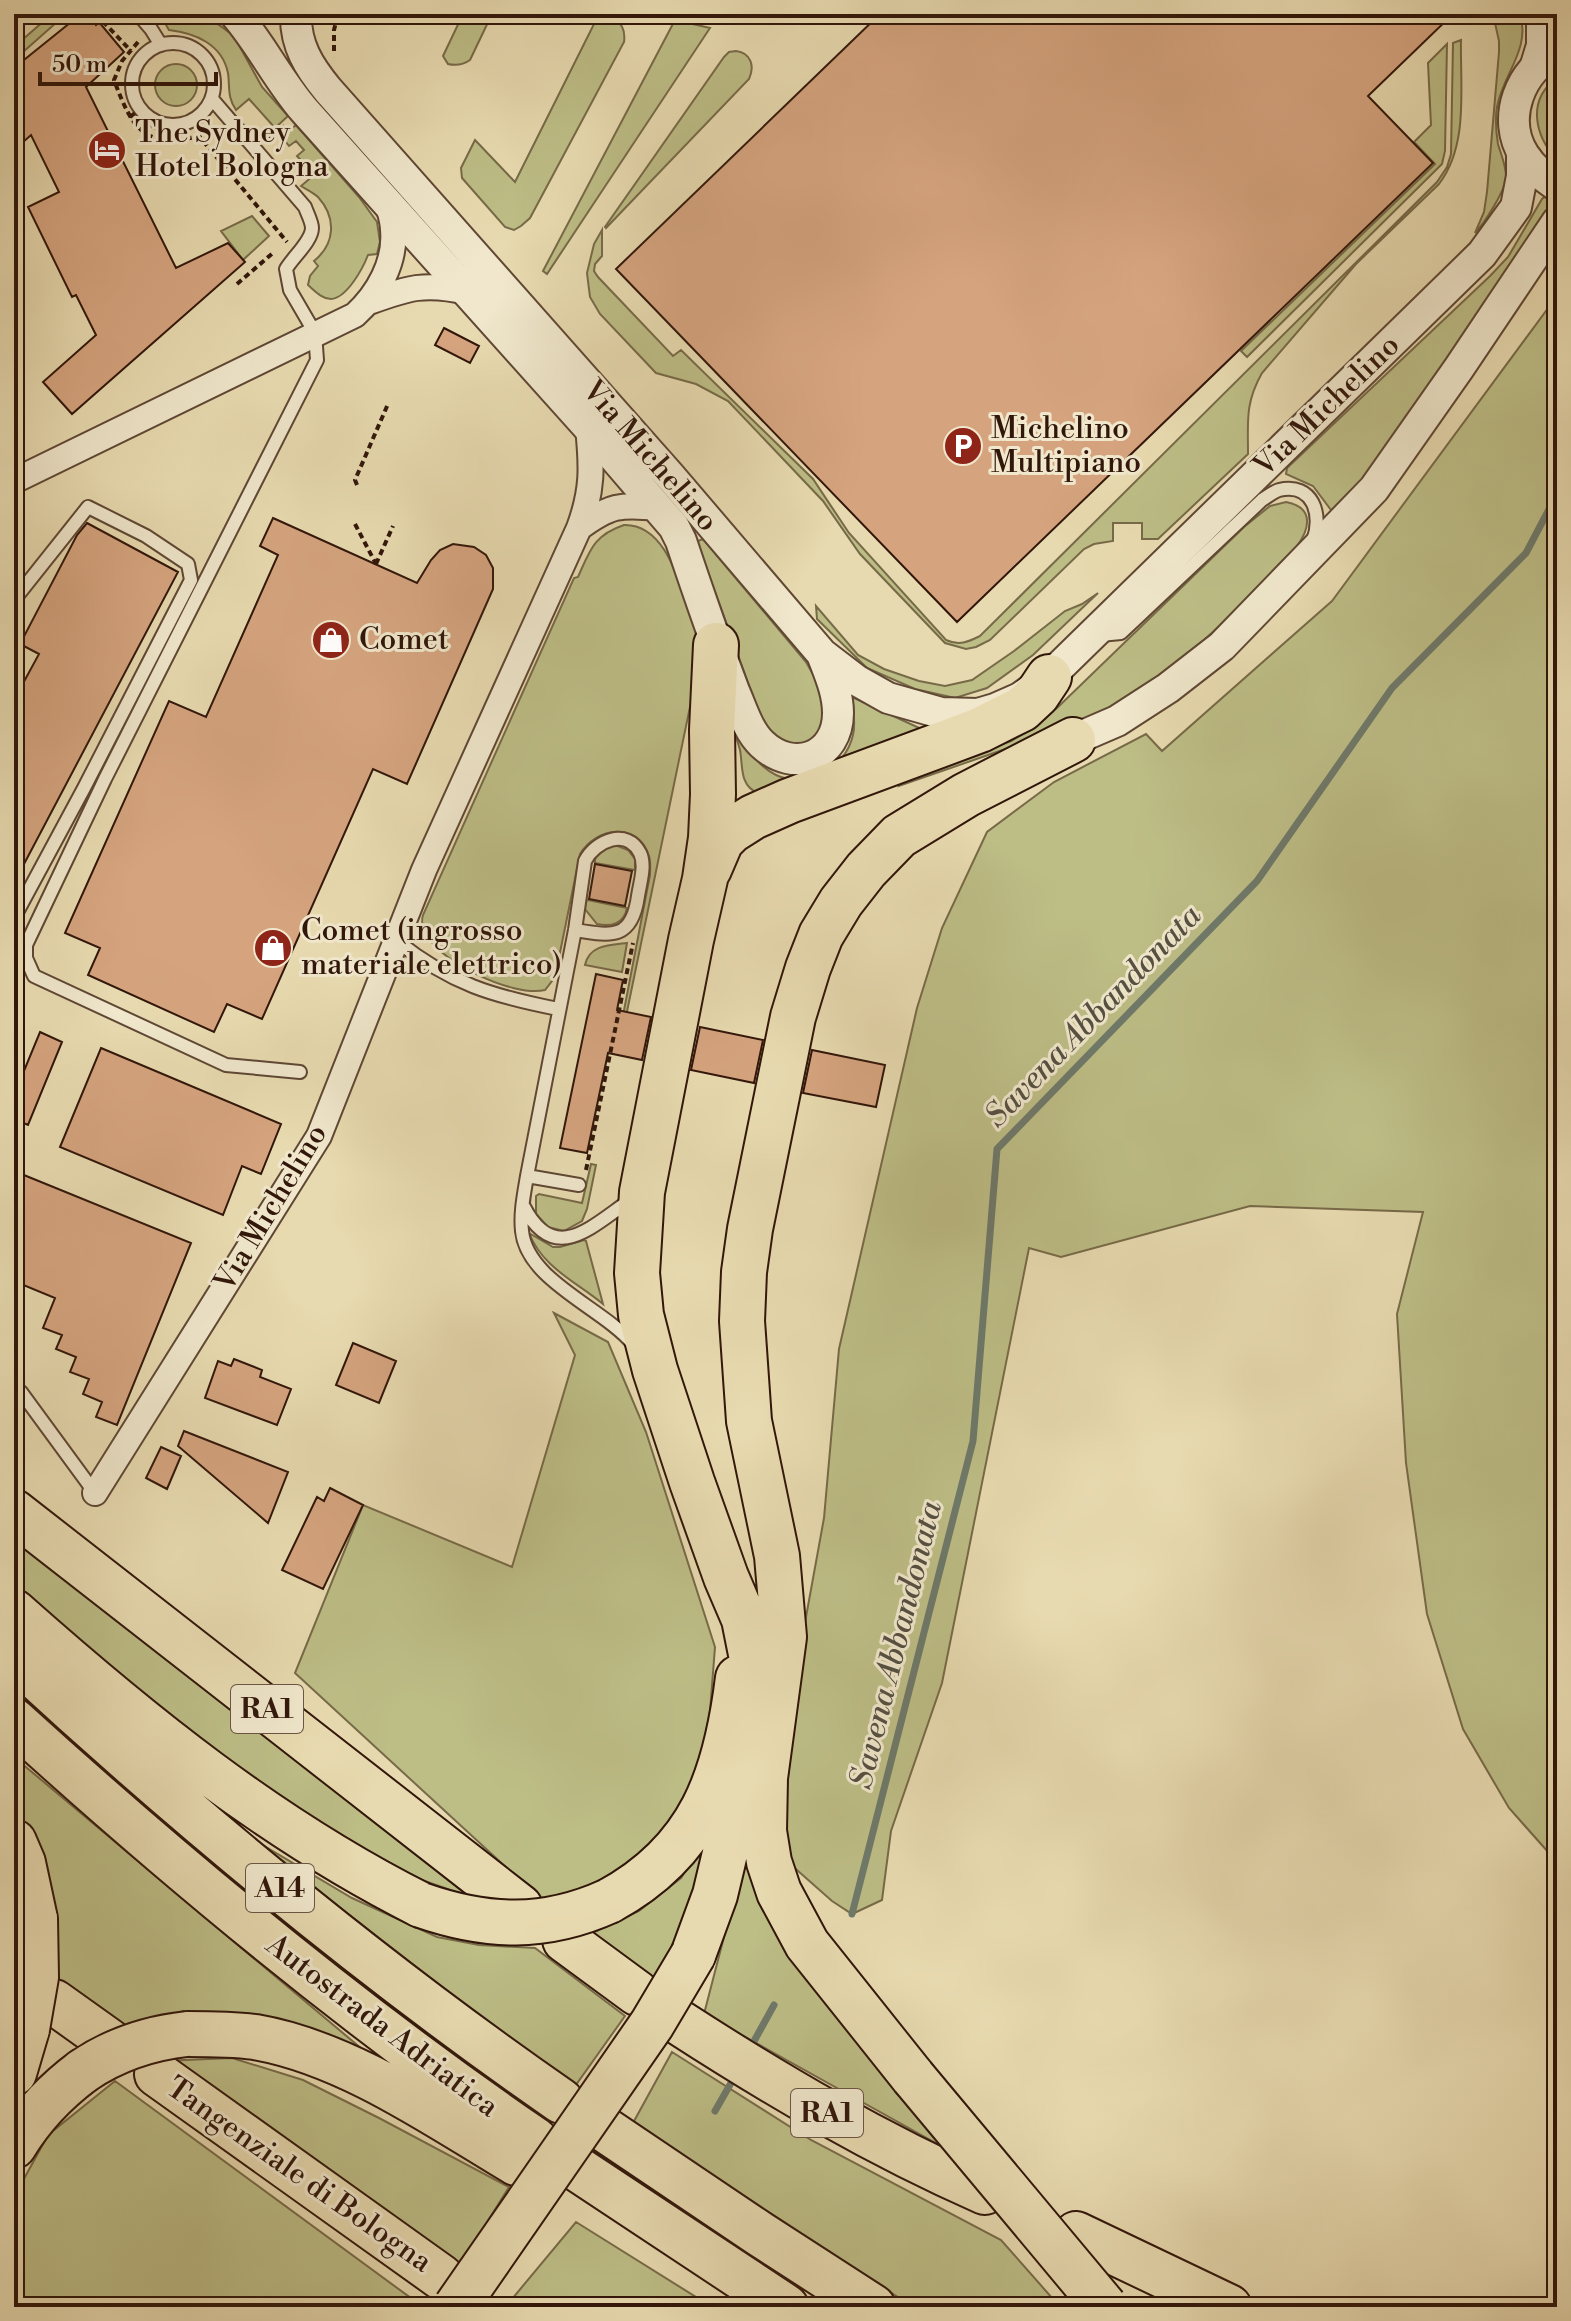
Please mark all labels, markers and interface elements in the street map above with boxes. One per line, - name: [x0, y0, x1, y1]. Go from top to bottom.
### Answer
- scale bar: [40, 36, 216, 86]
- text: 50 m: [52, 50, 107, 80]
- place label: The Sydney Hotel Bologna: [135, 114, 329, 186]
- hotel icon: The Sydney Hotel Bologna: [86, 129, 128, 171]
- street label: Via Michelino: [1245, 327, 1408, 486]
- street label: Via Michelino: [573, 372, 726, 540]
- place label: Michelino Multipiano: [991, 410, 1141, 482]
- parking icon: Michelino Multipiano: [942, 425, 984, 467]
- shop icon: Comet: [310, 619, 352, 661]
- place label: Comet: [359, 621, 449, 659]
- water label: Savena Abbandonata: [976, 896, 1210, 1136]
- place label: Comet (ingrosso materiale elettrico): [301, 912, 562, 984]
- shop icon: Comet (ingrosso materiale elettrico): [252, 927, 294, 969]
- street label: Via Michelino: [206, 1117, 336, 1300]
- water label: Savena Abbandonata: [841, 1497, 951, 1793]
- road number: RA1: [231, 1685, 303, 1733]
- road number: A14: [246, 1864, 314, 1912]
- street label: Autostrada Adriatica: [257, 1925, 507, 2126]
- street label: Tangenziale di Bologna: [159, 2069, 440, 2282]
- road number: RA1: [791, 2089, 863, 2137]

